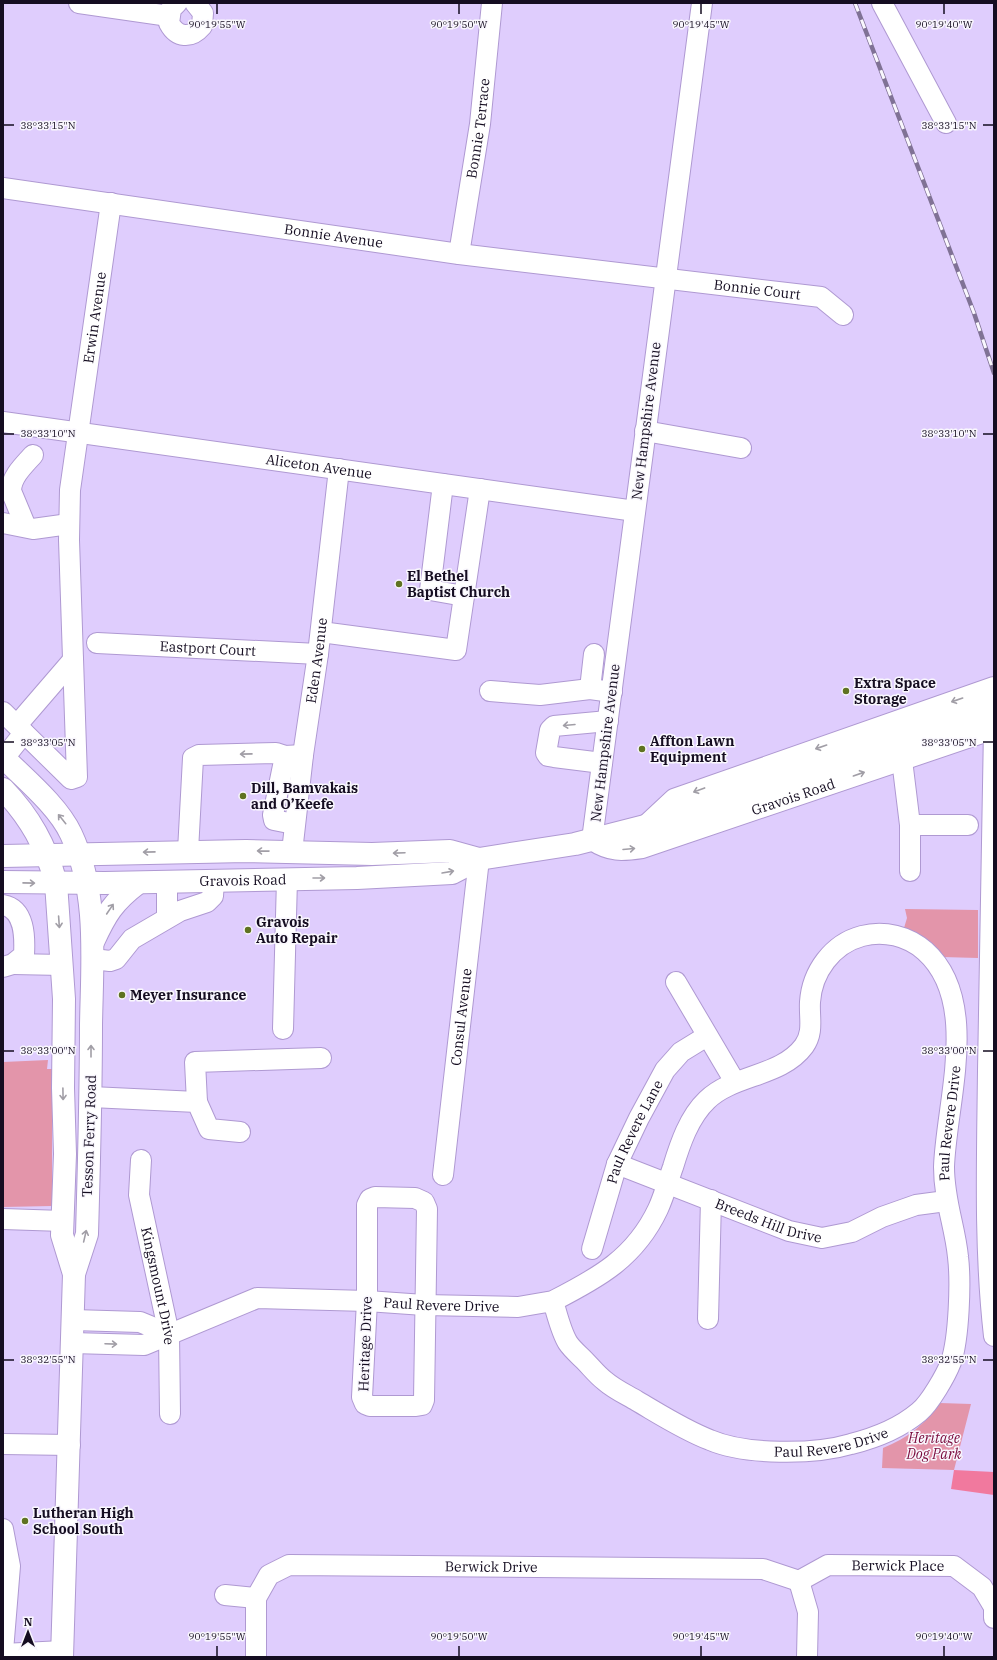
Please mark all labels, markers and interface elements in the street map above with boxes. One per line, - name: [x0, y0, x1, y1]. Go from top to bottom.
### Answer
- text: 90°19'55"W: [188, 18, 246, 31]
- text: 90°19'50"W: [430, 18, 488, 31]
- text: 90°19'45"W: [672, 18, 730, 31]
- text: 90°19'40"W: [915, 18, 973, 31]
- street label: Bonnie Terrace: [462, 77, 493, 180]
- text: 38°33'15"N: [21, 119, 76, 132]
- text: 38°33'15"N: [922, 119, 977, 132]
- street label: Bonnie Avenue: [283, 220, 384, 252]
- street label: Erwin Avenue: [79, 271, 110, 365]
- street label: Bonnie Court: [713, 275, 802, 304]
- street label: New Hampshire Avenue: [627, 341, 665, 501]
- text: 38°33'10"N: [21, 427, 76, 440]
- text: 38°33'10"N: [922, 427, 977, 440]
- street label: Aliceton Avenue: [265, 450, 373, 483]
- place label: El Bethel Baptist Church: [407, 567, 510, 601]
- marker: El Bethel Baptist Church: [394, 579, 404, 589]
- street label: Eden Avenue: [302, 617, 331, 705]
- street label: Eastport Court: [159, 637, 256, 660]
- street label: New Hampshire Avenue: [586, 663, 624, 823]
- place label: Extra Space Storage: [854, 674, 936, 708]
- marker: Extra Space Storage: [841, 686, 851, 696]
- one-way arrow: [952, 696, 964, 704]
- one-way arrow: [563, 721, 576, 729]
- place label: Affton Lawn Equipment: [650, 732, 734, 766]
- text: 38°33'05"N: [21, 736, 76, 749]
- text: 38°33'05"N: [922, 736, 977, 749]
- marker: Affton Lawn Equipment: [637, 744, 647, 754]
- one-way arrow: [815, 744, 828, 751]
- one-way arrow: [240, 750, 253, 758]
- one-way arrow: [852, 770, 864, 778]
- street label: Gravois Road: [749, 774, 838, 819]
- place label: Dill, Bamvakais and O’Keefe: [251, 779, 358, 813]
- one-way arrow: [692, 787, 705, 794]
- marker: Dill, Bamvakais and O’Keefe: [238, 791, 248, 801]
- one-way arrow: [58, 813, 66, 824]
- one-way arrow: [622, 846, 635, 853]
- one-way arrow: [257, 847, 270, 855]
- one-way arrow: [143, 848, 156, 856]
- one-way arrow: [393, 849, 406, 857]
- one-way arrow: [442, 868, 455, 876]
- street label: Gravois Road: [199, 870, 287, 890]
- one-way arrow: [312, 874, 325, 882]
- one-way arrow: [22, 879, 35, 887]
- one-way arrow: [106, 904, 114, 915]
- place label: Gravois Auto Repair: [256, 913, 338, 947]
- one-way arrow: [56, 915, 63, 928]
- marker: Gravois Auto Repair: [243, 925, 253, 935]
- street label: Consul Avenue: [447, 967, 475, 1067]
- place label: Meyer Insurance: [130, 986, 246, 1004]
- marker: Meyer Insurance: [117, 990, 127, 1000]
- text: 38°33'00"N: [21, 1044, 76, 1057]
- text: 38°33'00"N: [922, 1044, 977, 1057]
- one-way arrow: [87, 1045, 95, 1058]
- street label: Paul Revere Drive: [935, 1065, 964, 1182]
- street label: Tesson Ferry Road: [78, 1074, 100, 1197]
- street label: Paul Revere Lane: [603, 1077, 667, 1186]
- one-way arrow: [59, 1087, 67, 1100]
- street label: Breeds Hill Drive: [713, 1194, 823, 1247]
- street label: Kingsmount Drive: [137, 1225, 179, 1345]
- one-way arrow: [82, 1230, 90, 1243]
- street label: Paul Revere Drive: [383, 1293, 500, 1316]
- street label: Heritage Drive: [354, 1296, 376, 1392]
- one-way arrow: [104, 1341, 117, 1348]
- text: 38°32'55"N: [21, 1353, 76, 1366]
- text: 38°32'55"N: [922, 1353, 977, 1366]
- street label: Paul Revere Drive: [774, 1423, 891, 1461]
- park label: Heritage Dog Park: [906, 1429, 962, 1463]
- place label: Lutheran High School South: [33, 1504, 134, 1538]
- marker: Lutheran High School South: [20, 1516, 30, 1526]
- street label: Berwick Place: [851, 1556, 944, 1575]
- street label: Berwick Drive: [445, 1557, 538, 1576]
- north arrow: [8, 1612, 48, 1652]
- text: N: [24, 1615, 33, 1629]
- text: 90°19'55"W: [188, 1630, 246, 1643]
- text: 90°19'50"W: [430, 1630, 488, 1643]
- text: 90°19'45"W: [672, 1630, 730, 1643]
- text: 90°19'40"W: [915, 1630, 973, 1643]

